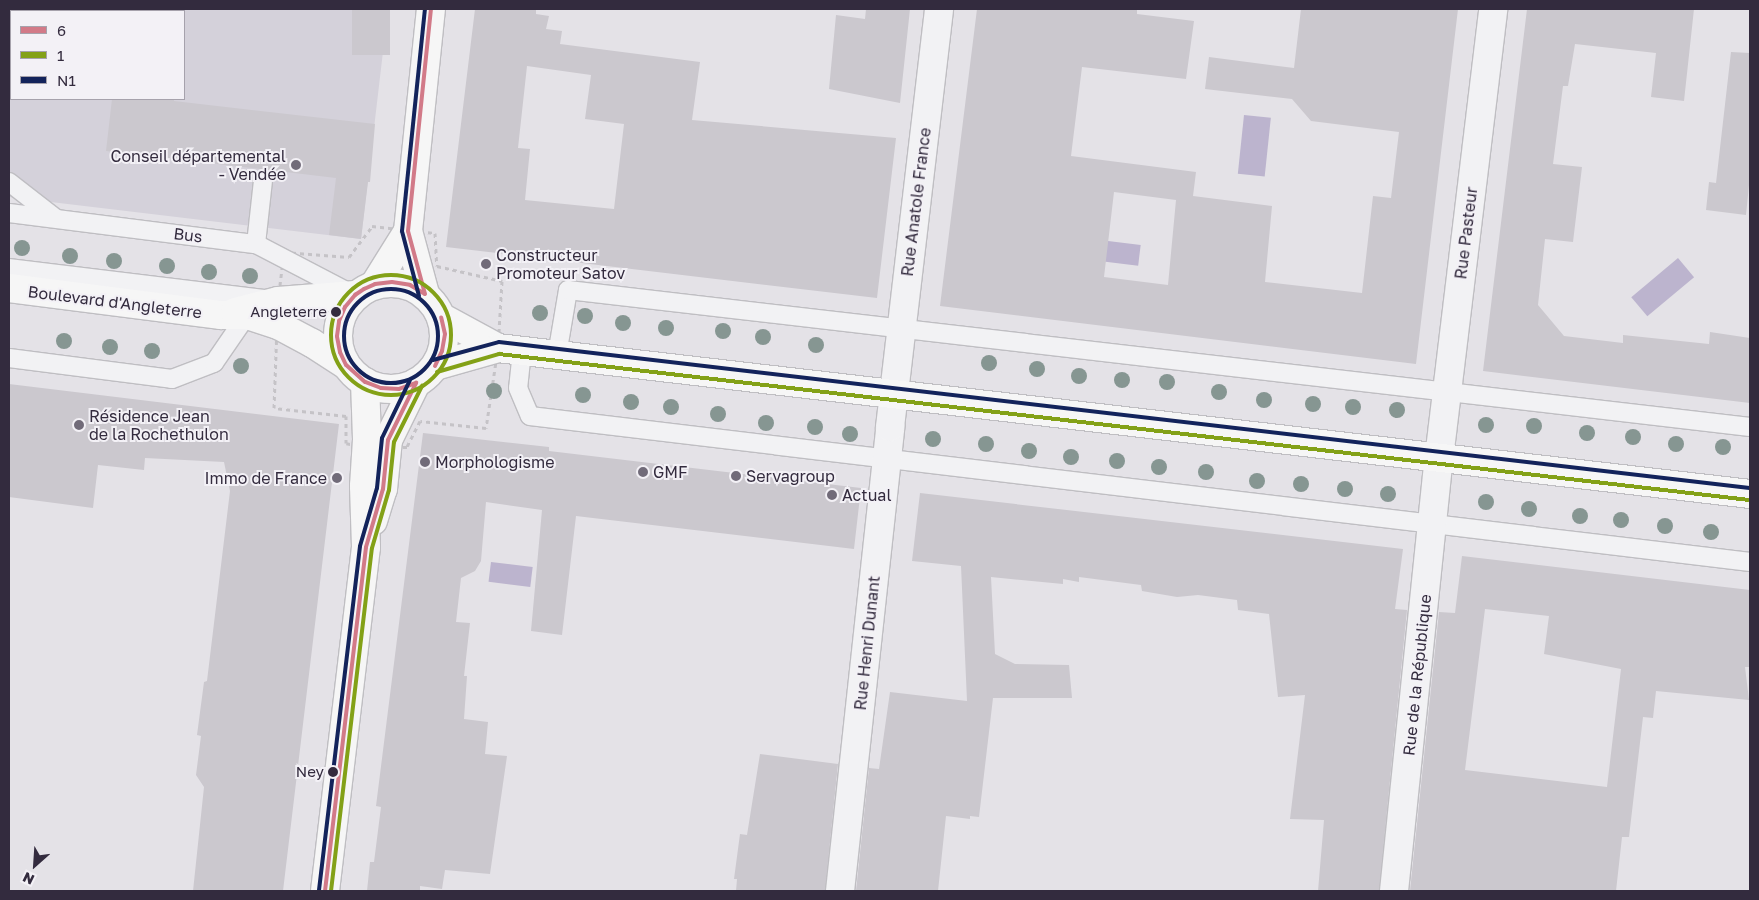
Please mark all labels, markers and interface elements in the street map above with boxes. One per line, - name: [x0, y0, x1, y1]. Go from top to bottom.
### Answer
- legend: [10, 10, 185, 100]
- text: 6: [57, 21, 66, 39]
- text: 1: [57, 46, 64, 64]
- text: N1: [57, 71, 76, 89]
- street label: Rue Anatole France: [897, 127, 935, 277]
- place label: Conseil départemental - Vendée: [111, 146, 286, 184]
- marker: Conseil départemental - Vendée: [290, 159, 302, 171]
- street label: Rue Pasteur: [1451, 186, 1481, 280]
- street label: Bus: [172, 224, 204, 246]
- place label: Constructeur Promoteur Satov: [496, 245, 625, 283]
- marker: Constructeur Promoteur Satov: [480, 258, 492, 270]
- street label: Boulevard d'Angleterre: [27, 282, 203, 322]
- place label: Angleterre: [250, 303, 327, 321]
- marker: Angleterre: [331, 307, 341, 317]
- place label: Résidence Jean de la Rochethulon: [89, 406, 229, 444]
- marker: Résidence Jean de la Rochethulon: [73, 419, 85, 431]
- place label: Morphologisme: [435, 452, 554, 472]
- marker: Morphologisme: [419, 456, 431, 468]
- place label: GMF: [653, 462, 688, 482]
- marker: GMF: [637, 466, 649, 478]
- place label: Servagroup: [746, 466, 835, 486]
- place label: Immo de France: [204, 468, 327, 488]
- marker: Servagroup: [730, 470, 742, 482]
- marker: Immo de France: [331, 472, 343, 484]
- place label: Actual: [842, 485, 892, 505]
- marker: Actual: [826, 489, 838, 501]
- street label: Rue Henri Dunant: [850, 575, 884, 711]
- street label: Rue de la République: [1399, 593, 1435, 757]
- place label: Ney: [296, 763, 324, 781]
- marker: Ney: [328, 767, 338, 777]
- north arrow: [10, 840, 60, 890]
- text: N: [20, 869, 37, 889]

